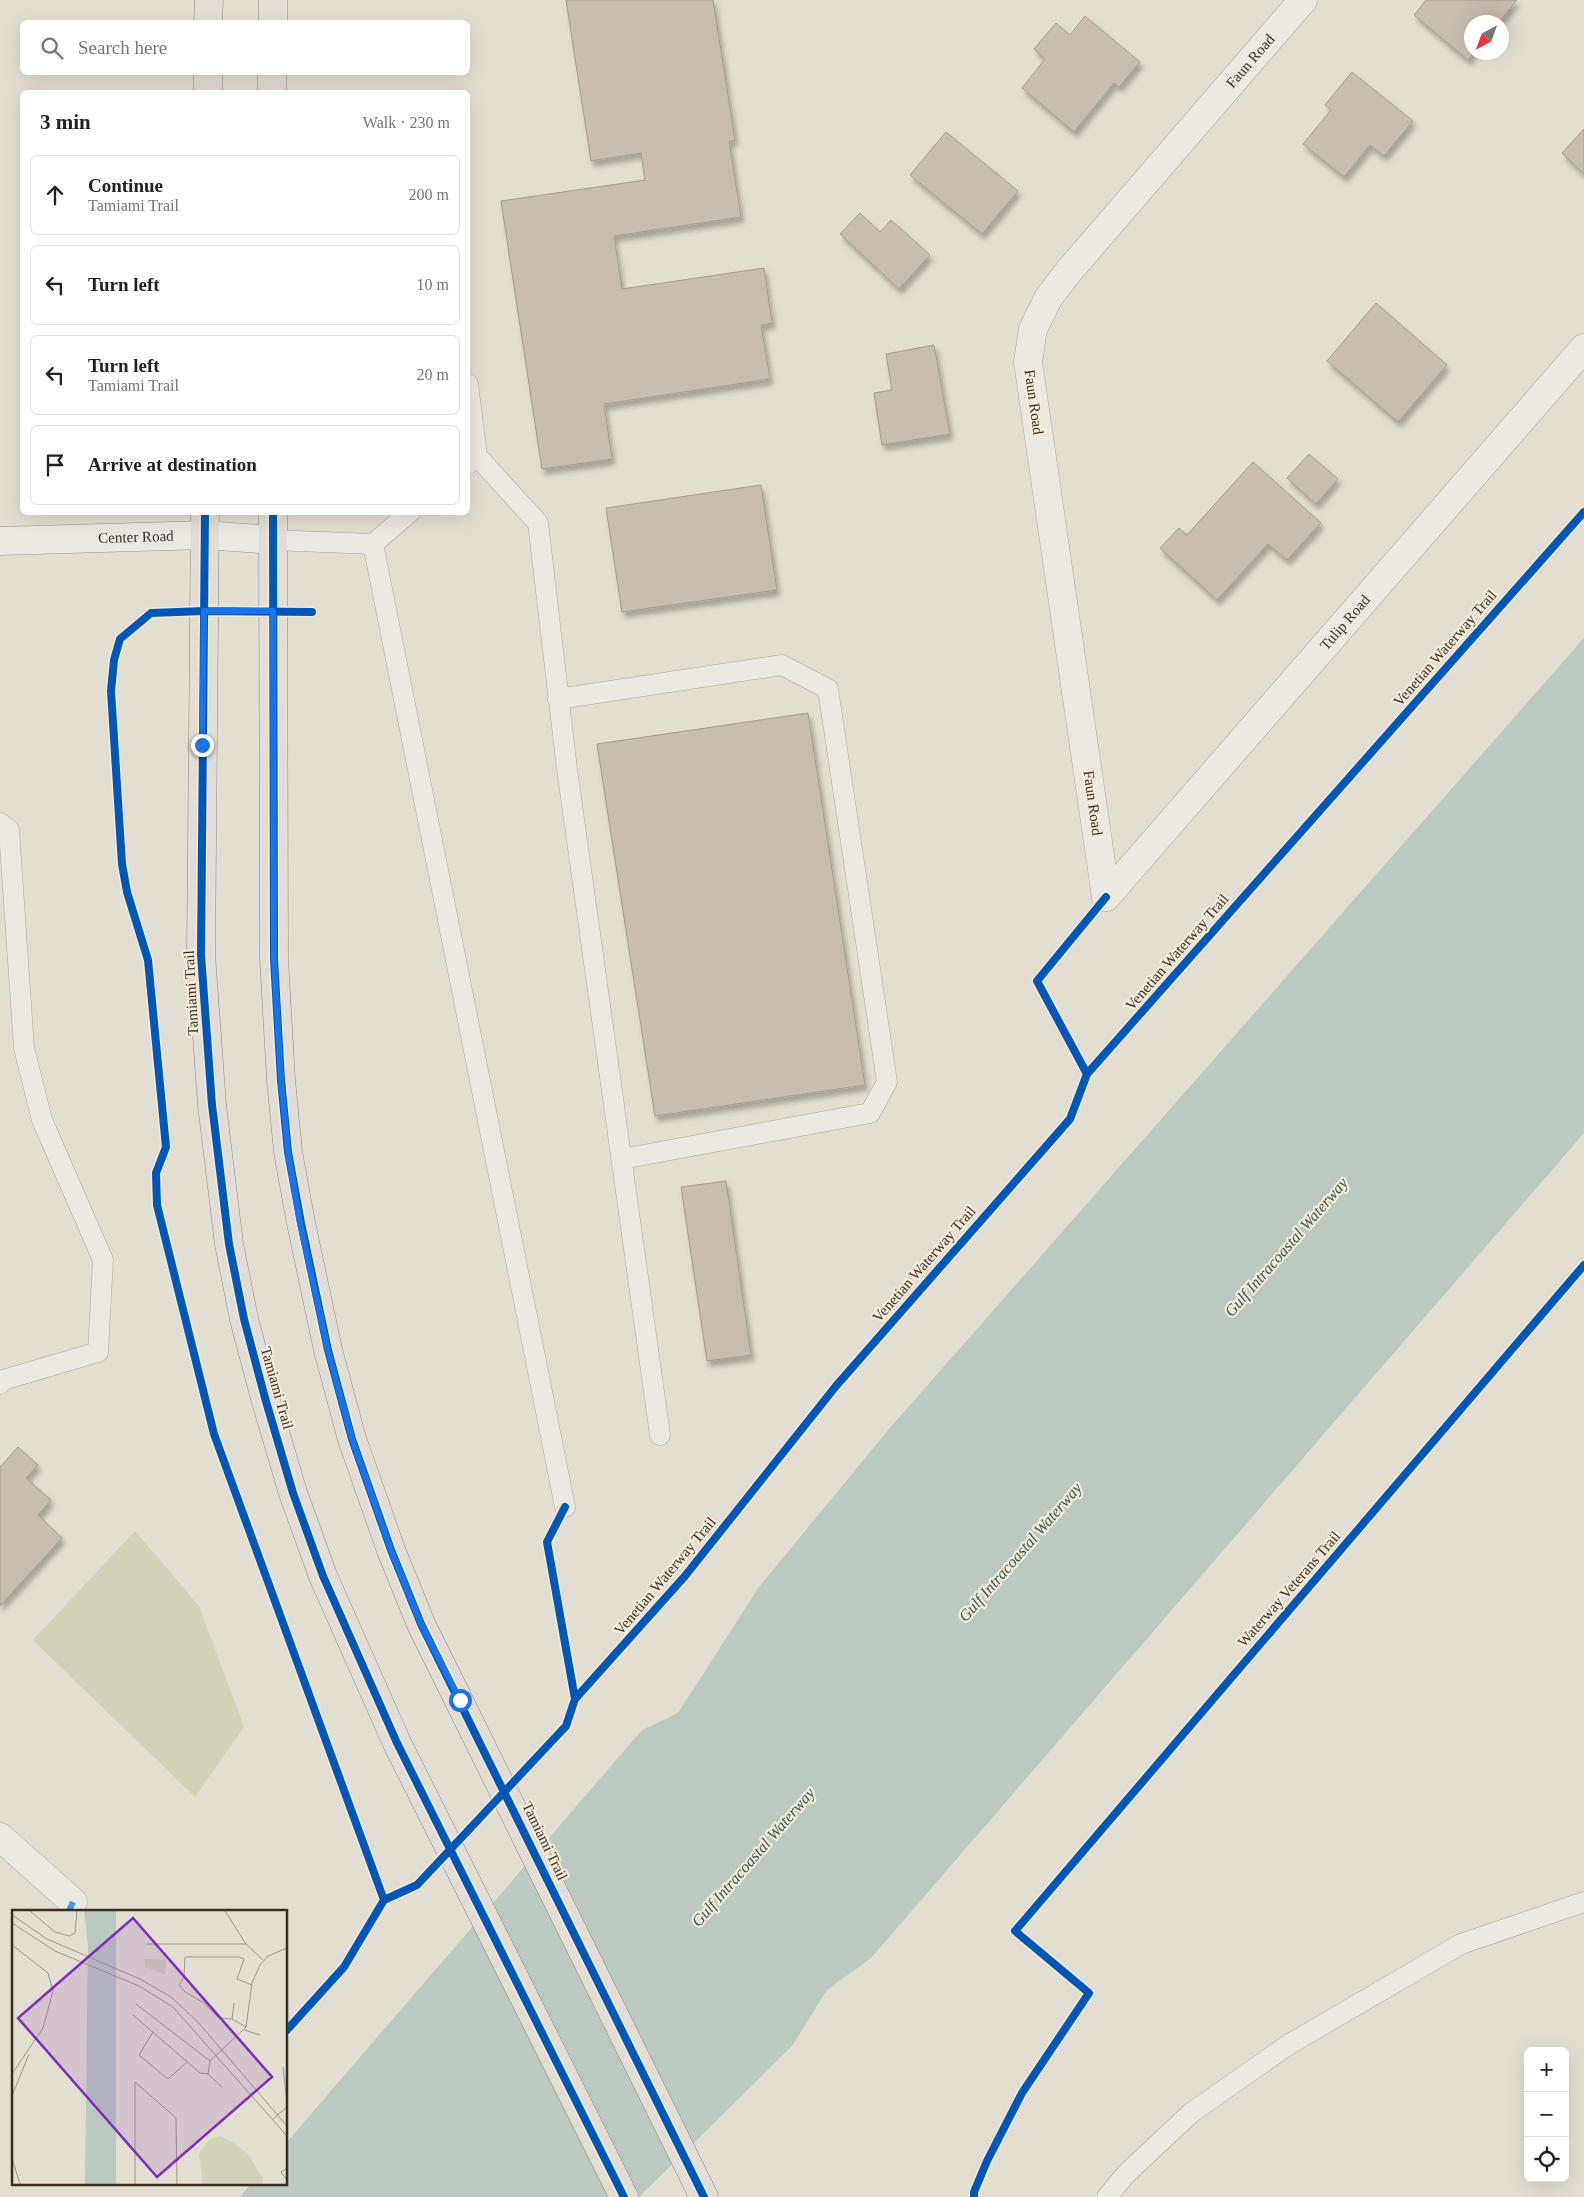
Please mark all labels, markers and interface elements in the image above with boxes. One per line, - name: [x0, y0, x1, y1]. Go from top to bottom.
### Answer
- north arrow: [1464, 15, 1509, 60]
- search box: [20, 20, 470, 75]
- street label: Faun Road: [1223, 31, 1278, 91]
- icon: search: [38, 34, 66, 62]
- text: Search here: [78, 37, 167, 58]
- text: 3 min: [40, 110, 91, 134]
- text: Walk · 230 m: [363, 114, 450, 131]
- text: Continue: [88, 175, 163, 196]
- icon: ahead: [41, 181, 69, 209]
- text: 200 m: [409, 186, 449, 203]
- text: Tamiami Trail: [88, 197, 179, 214]
- icon: left: [41, 271, 69, 299]
- text: Turn left: [88, 274, 160, 295]
- text: 10 m: [417, 276, 449, 293]
- text: Turn left: [88, 355, 160, 376]
- icon: left: [41, 361, 69, 389]
- text: 20 m: [417, 366, 449, 383]
- street label: Faun Road: [1022, 368, 1047, 436]
- text: Tamiami Trail: [88, 377, 179, 394]
- icon: arrive: [41, 451, 69, 479]
- text: Arrive at destination: [88, 454, 257, 475]
- street label: Center Road: [98, 528, 174, 546]
- street label: Venetian Waterway Trail: [1390, 587, 1500, 709]
- street label: Tulip Road: [1317, 591, 1374, 653]
- route end: [191, 734, 214, 757]
- street label: Faun Road: [1081, 769, 1106, 837]
- street label: Venetian Waterway Trail: [1122, 891, 1232, 1013]
- street label: Tamiami Trail: [181, 950, 201, 1036]
- water label: Gulf Intracoastal Waterway: [1221, 1174, 1352, 1320]
- street label: Venetian Waterway Trail: [869, 1203, 979, 1325]
- street label: Tamiami Trail: [258, 1345, 296, 1431]
- water label: Gulf Intracoastal Waterway: [955, 1479, 1086, 1625]
- street label: Venetian Waterway Trail: [611, 1514, 719, 1638]
- street label: Waterway Veterans Trail: [1235, 1528, 1343, 1650]
- route start: [449, 1689, 472, 1712]
- water label: Gulf Intracoastal Waterway: [688, 1784, 819, 1930]
- street label: Tamiami Trail: [519, 1799, 571, 1883]
- inset map: [12, 1910, 288, 2184]
- map controls: [1524, 2047, 1569, 2182]
- button: +: [1524, 2047, 1569, 2092]
- button: −: [1524, 2092, 1569, 2137]
- button: locate: [1524, 2137, 1569, 2182]

